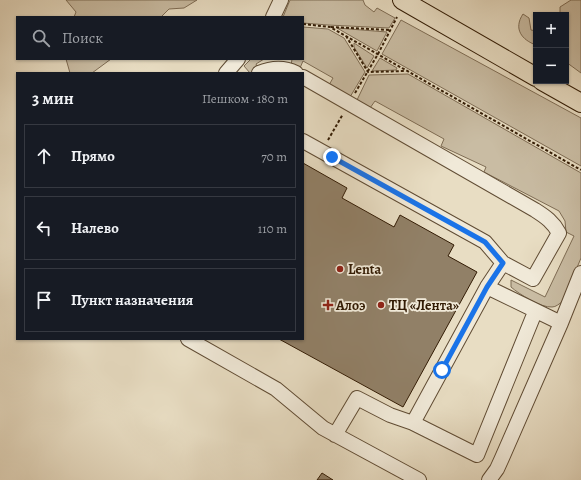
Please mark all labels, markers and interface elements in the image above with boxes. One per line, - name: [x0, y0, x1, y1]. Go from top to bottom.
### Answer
- map controls: [533, 12, 569, 84]
- button: +: [533, 12, 569, 48]
- search box: [16, 16, 304, 60]
- icon: search: [30, 27, 52, 49]
- text: Поиск: [62, 28, 103, 48]
- button: −: [533, 48, 569, 84]
- text: 3 мин: [32, 87, 74, 110]
- text: Пешком · 180 m: [202, 90, 288, 107]
- icon: ahead: [33, 145, 55, 167]
- text: Прямо: [71, 146, 115, 166]
- text: 70 m: [261, 148, 287, 165]
- route end: [323, 148, 341, 166]
- icon: left: [33, 217, 55, 239]
- text: Налево: [71, 218, 119, 238]
- text: 110 m: [258, 220, 287, 237]
- place label: Lenta: [348, 260, 381, 279]
- marker: Lenta: [335, 264, 345, 274]
- icon: arrive: [33, 289, 55, 311]
- text: Пункт назначения: [71, 290, 193, 310]
- place label: Алоэ: [335, 296, 366, 315]
- place label: ТЦ «Лента»: [389, 296, 459, 315]
- marker: Алоэ: [323, 300, 333, 310]
- marker: ТЦ «Лента»: [376, 300, 386, 310]
- route start: [433, 361, 451, 379]

